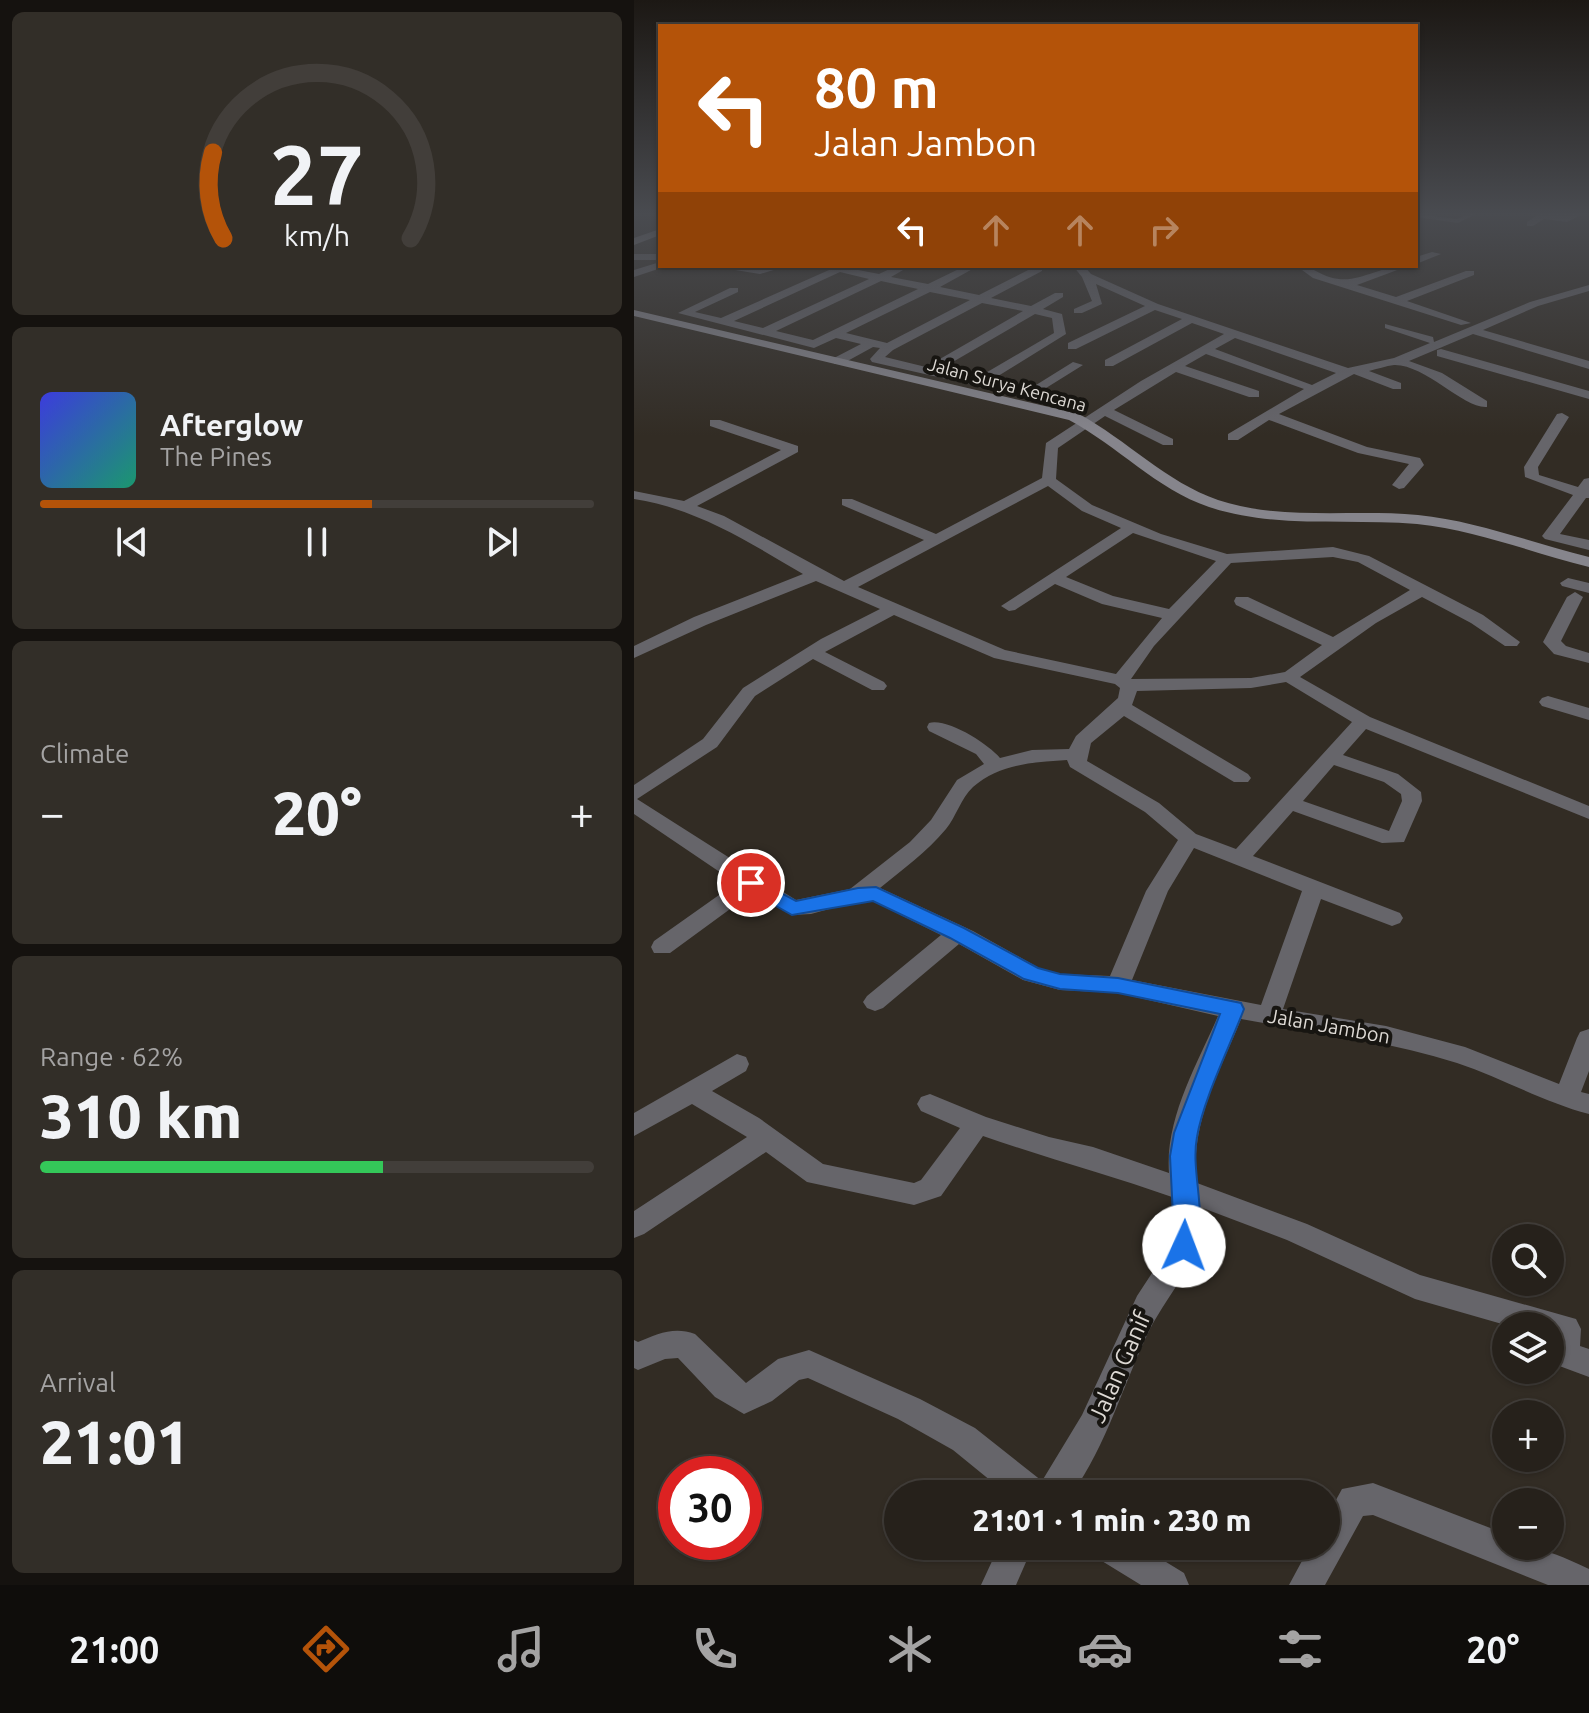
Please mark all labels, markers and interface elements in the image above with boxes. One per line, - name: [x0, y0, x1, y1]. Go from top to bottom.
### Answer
- icon: left: [682, 56, 786, 160]
- text: 80 m: [814, 56, 939, 119]
- text: Jalan Jambon: [814, 122, 1037, 163]
- text: 27: [270, 127, 364, 221]
- icon: left: [890, 208, 934, 252]
- icon: ahead: [974, 208, 1018, 252]
- icon: ahead: [1058, 208, 1102, 252]
- icon: right: [1142, 208, 1186, 252]
- text: km/h: [284, 219, 350, 251]
- street label: Jalan Surya Kencana: [926, 353, 1089, 415]
- text: Afterglow: [160, 408, 303, 442]
- text: The Pines: [160, 442, 272, 471]
- icon: previous: [110, 520, 154, 564]
- icon: pause: [295, 520, 339, 564]
- icon: next: [480, 520, 524, 564]
- text: Climate: [40, 739, 129, 768]
- text: 20°: [272, 779, 362, 846]
- text: −: [40, 788, 65, 837]
- text: +: [569, 788, 594, 837]
- pin: [717, 849, 785, 917]
- icon: arrive: [729, 861, 773, 905]
- street label: Jalan Jambon: [1266, 1003, 1392, 1048]
- text: Range · 62%: [40, 1042, 183, 1071]
- text: 310 km: [40, 1082, 242, 1149]
- position arrow: [1142, 1204, 1226, 1288]
- map controls: [1492, 1224, 1564, 1560]
- button: search: [1492, 1224, 1564, 1296]
- street label: Jalan Ganif: [1083, 1306, 1156, 1427]
- button: layers: [1492, 1312, 1564, 1384]
- text: Arrival: [40, 1368, 116, 1397]
- button: +: [1492, 1400, 1564, 1472]
- text: 21:01: [40, 1408, 190, 1475]
- speed limit sign: 30: [658, 1456, 762, 1560]
- button: −: [1492, 1488, 1564, 1560]
- text: 21:01 · 1 min · 230 m: [973, 1503, 1251, 1537]
- icon: directions: [298, 1621, 354, 1677]
- icon: music: [493, 1621, 549, 1677]
- icon: phone: [687, 1621, 743, 1677]
- icon: climate: [882, 1621, 938, 1677]
- icon: car: [1077, 1621, 1133, 1677]
- icon: filters: [1272, 1621, 1328, 1677]
- text: 21:00: [69, 1629, 159, 1670]
- text: 20°: [1466, 1629, 1520, 1670]

